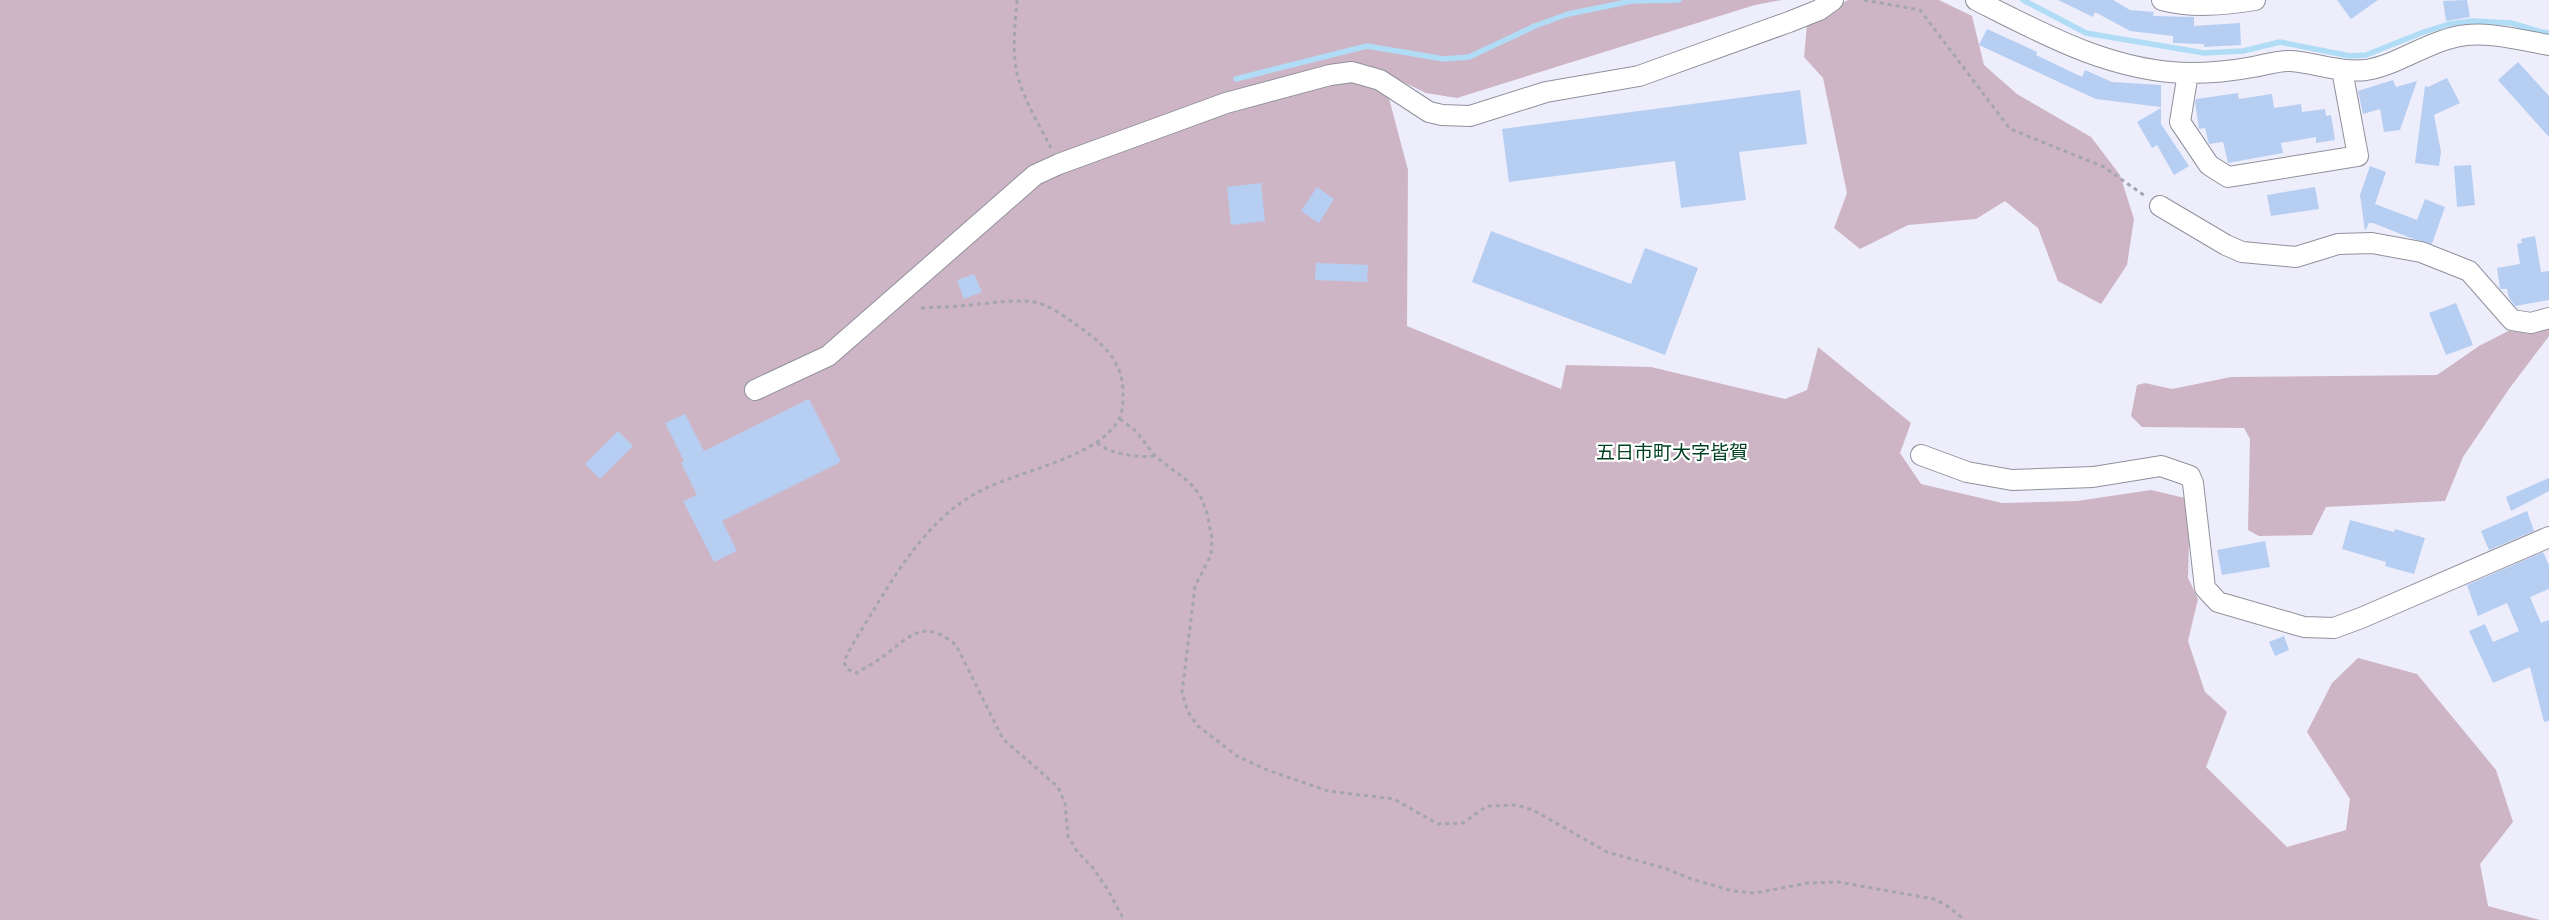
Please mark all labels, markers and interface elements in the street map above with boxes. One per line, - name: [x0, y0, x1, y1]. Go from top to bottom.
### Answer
- district label: 五日市町大字皆賀: [1596, 442, 1748, 463]

